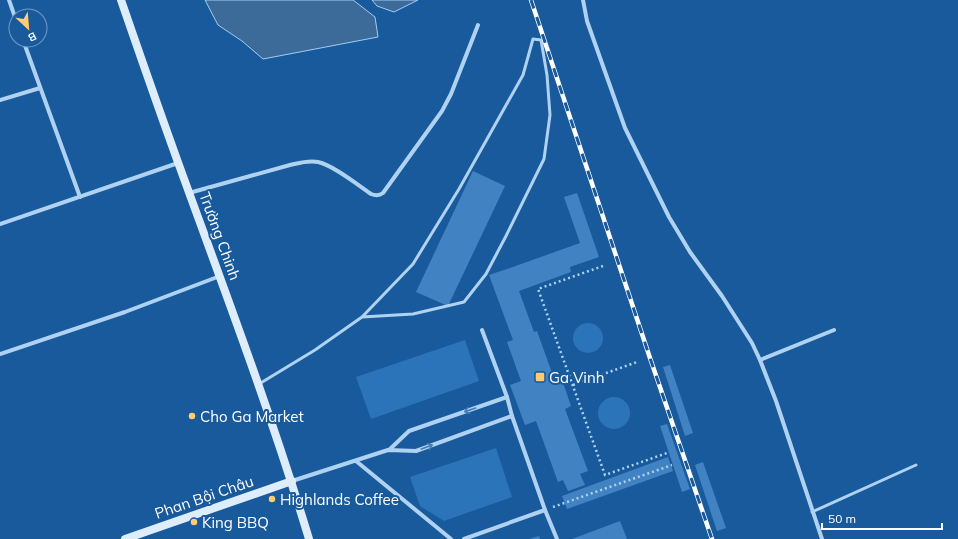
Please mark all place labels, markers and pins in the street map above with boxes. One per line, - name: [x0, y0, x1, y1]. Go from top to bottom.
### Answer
- place label: Ga Vinh: [549, 368, 605, 387]
- marker: Ga Vinh: [534, 371, 546, 383]
- place label: Cho Ga Market: [200, 407, 304, 426]
- marker: Cho Ga Market: [187, 411, 197, 421]
- place label: Highlands Coffee: [280, 490, 399, 509]
- marker: Highlands Coffee: [267, 494, 277, 504]
- place label: King BBQ: [202, 513, 269, 532]
- marker: King BBQ: [189, 517, 199, 527]

